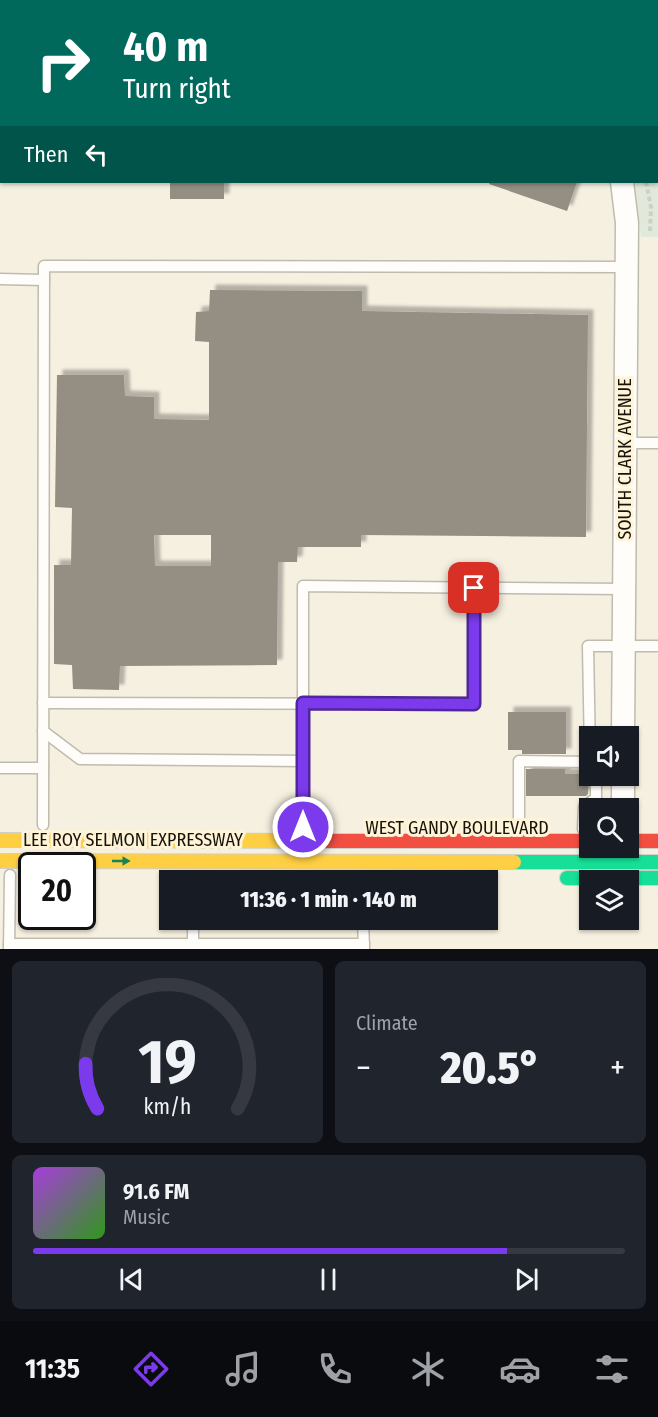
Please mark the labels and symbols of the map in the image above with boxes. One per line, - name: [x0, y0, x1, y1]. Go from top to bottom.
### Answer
- street label: SOUTH CLARK AVENUE: [614, 378, 636, 540]
- pin: [448, 562, 499, 613]
- position arrow: [271, 795, 335, 859]
- street label: WEST GANDY BOULEVARD: [365, 817, 549, 839]
- street label: LEE ROY SELMON EXPRESSWAY: [23, 829, 243, 851]
- speed limit sign: 20: [18, 852, 96, 930]
- one-way arrow: [112, 856, 131, 866]

